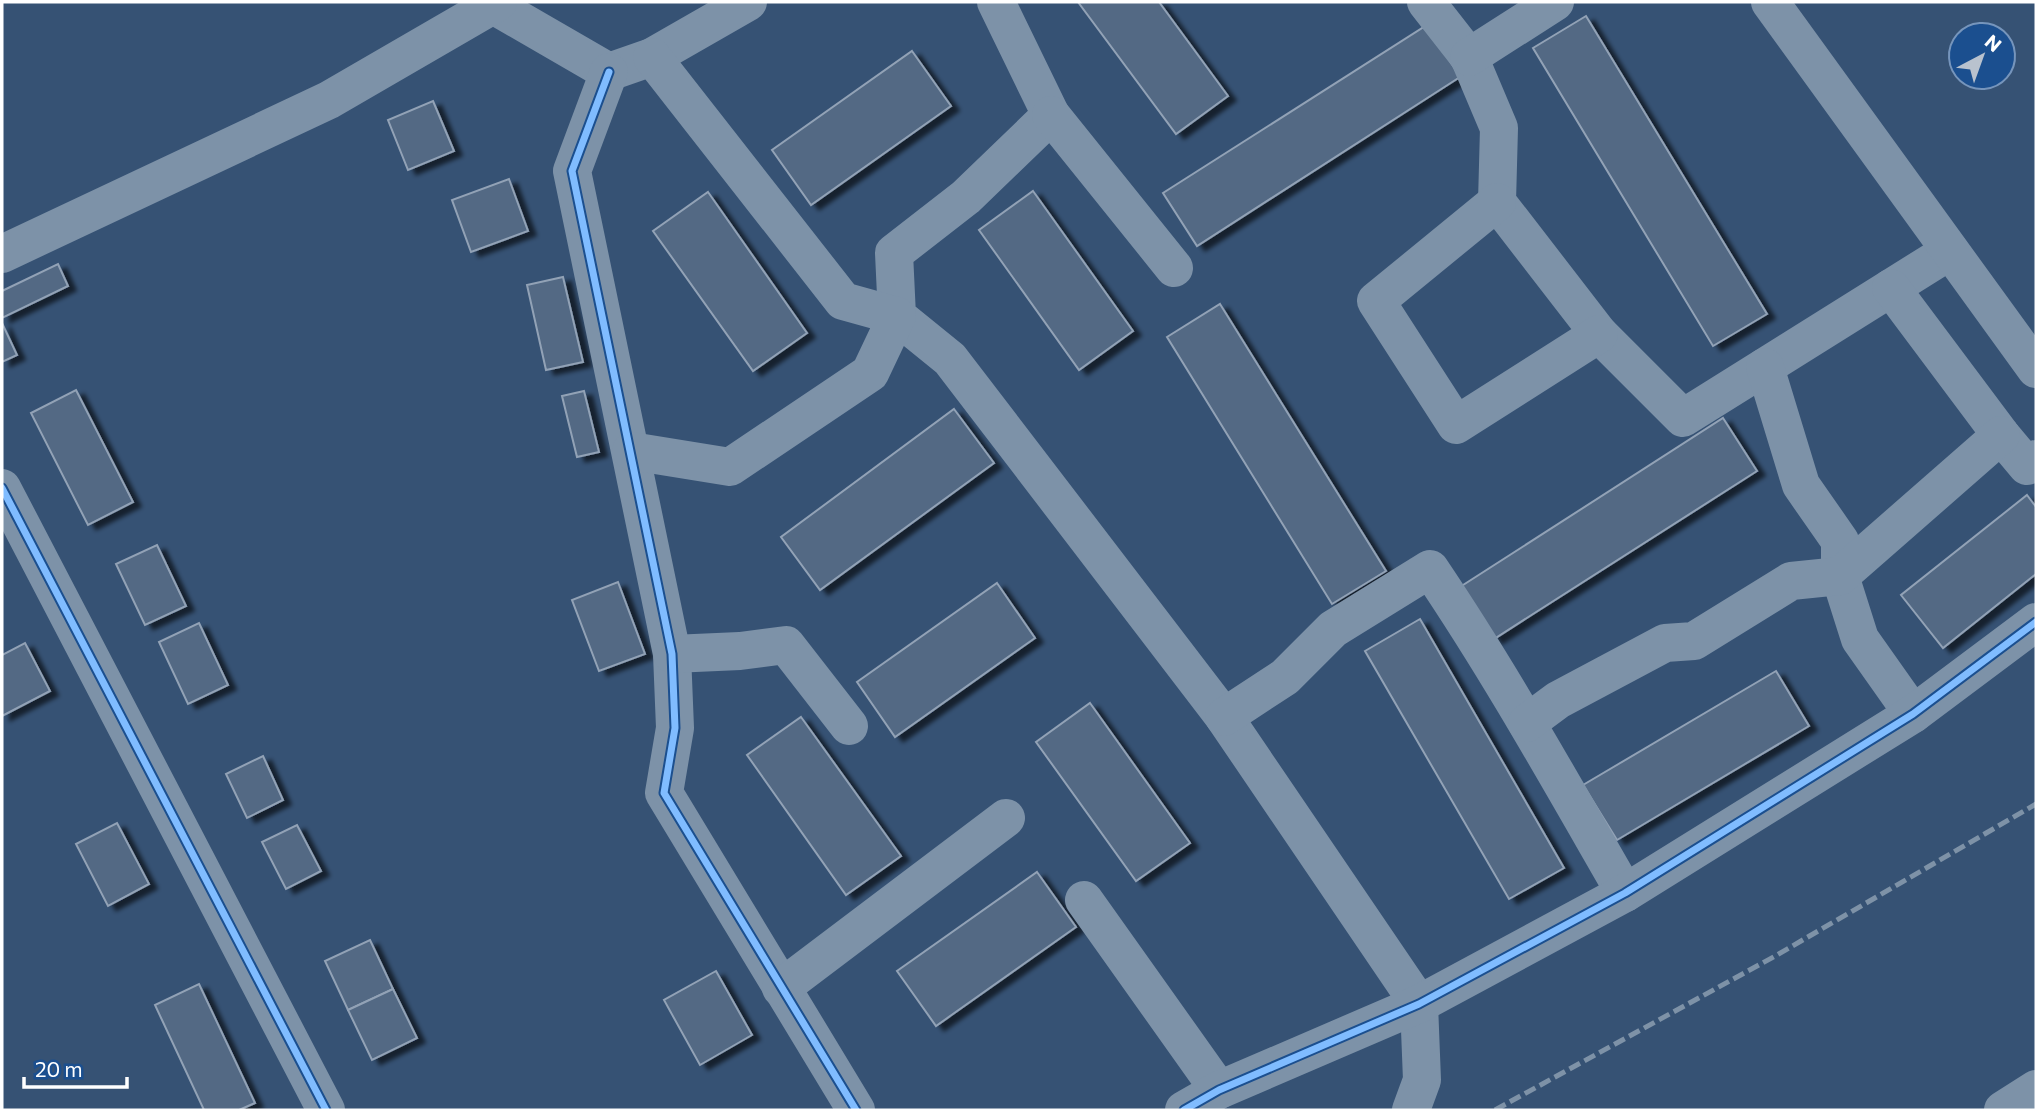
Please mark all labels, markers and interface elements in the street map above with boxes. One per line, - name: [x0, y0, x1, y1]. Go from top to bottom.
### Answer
- north arrow: [1947, 21, 2017, 91]
- text: N: [1981, 29, 2006, 56]
- scale bar: [24, 1046, 128, 1090]
- text: 20 m: [35, 1056, 83, 1081]

